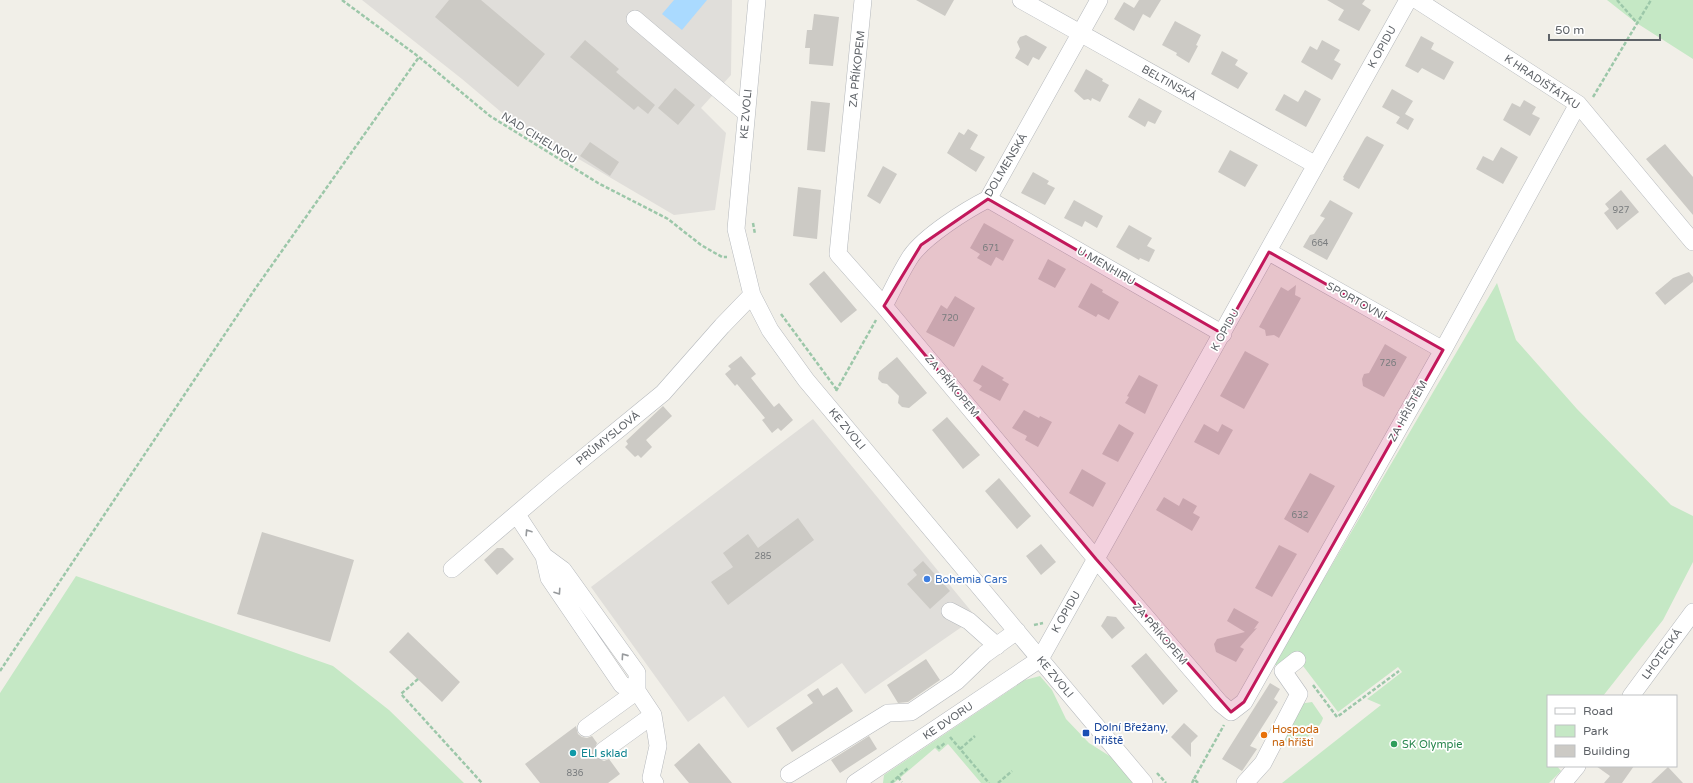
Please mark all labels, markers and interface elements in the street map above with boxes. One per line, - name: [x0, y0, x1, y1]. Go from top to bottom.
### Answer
- scale bar: [1549, 16, 1660, 42]
- text: 50 m: [1555, 23, 1584, 37]
- street label: K OPIDU: [1365, 24, 1399, 70]
- street label: ZA PŘÍKOPEM: [845, 30, 868, 108]
- street label: K HRADIŠŤÁTKU: [1502, 51, 1583, 112]
- street label: BELTINSKÁ: [1139, 62, 1199, 103]
- street label: KE ZVOLI: [737, 88, 755, 140]
- street label: NAD CIHELNOU: [499, 110, 579, 166]
- street label: DOLMENSKÁ: [981, 130, 1030, 199]
- house number: 927: [1613, 205, 1630, 216]
- house number: 664: [1312, 238, 1329, 249]
- house number: 671: [983, 243, 999, 254]
- street label: U MENHIRU: [1074, 244, 1138, 288]
- street label: SPORTOVNÍ: [1324, 279, 1388, 323]
- street label: K OPIDU: [1208, 307, 1242, 353]
- house number: 720: [942, 313, 959, 324]
- street label: ZA PŘÍKOPEM: [922, 352, 983, 420]
- house number: 726: [1380, 358, 1397, 369]
- street label: ZA HŘIŠTĚM: [1385, 378, 1430, 444]
- street label: KE ZVOLI: [826, 406, 868, 452]
- street label: PRŮMYSLOVÁ: [573, 408, 643, 468]
- house number: 632: [1292, 510, 1308, 521]
- one-way arrow: [526, 529, 533, 536]
- house number: 285: [755, 551, 772, 562]
- place label: Bohemia Cars: [935, 573, 1007, 586]
- marker: Bohemia Cars: [922, 574, 932, 584]
- one-way arrow: [553, 587, 560, 594]
- street label: K OPIDU: [1049, 589, 1083, 635]
- street label: ZA PŘÍKOPEM: [1130, 600, 1191, 667]
- street label: LHOTECKÁ: [1638, 625, 1685, 682]
- one-way arrow: [622, 654, 629, 661]
- street label: KE ZVOLI: [1034, 654, 1076, 700]
- legend: [1547, 695, 1677, 767]
- street label: KE DVORU: [920, 699, 976, 743]
- text: Road: [1583, 704, 1613, 718]
- place label: Dolní Břežany, hřiště: [1094, 721, 1168, 747]
- place label: Hospoda na hřišti: [1272, 723, 1319, 749]
- text: Park: [1583, 724, 1609, 738]
- marker: Dolní Břežany, hřiště: [1081, 728, 1091, 738]
- marker: Hospoda na hřišti: [1259, 730, 1269, 740]
- place label: SK Olympie: [1402, 738, 1463, 751]
- marker: SK Olympie: [1389, 739, 1399, 749]
- text: Building: [1583, 744, 1630, 758]
- place label: ELI sklad: [581, 747, 628, 760]
- marker: ELI sklad: [568, 748, 578, 758]
- house number: 836: [567, 768, 584, 779]

